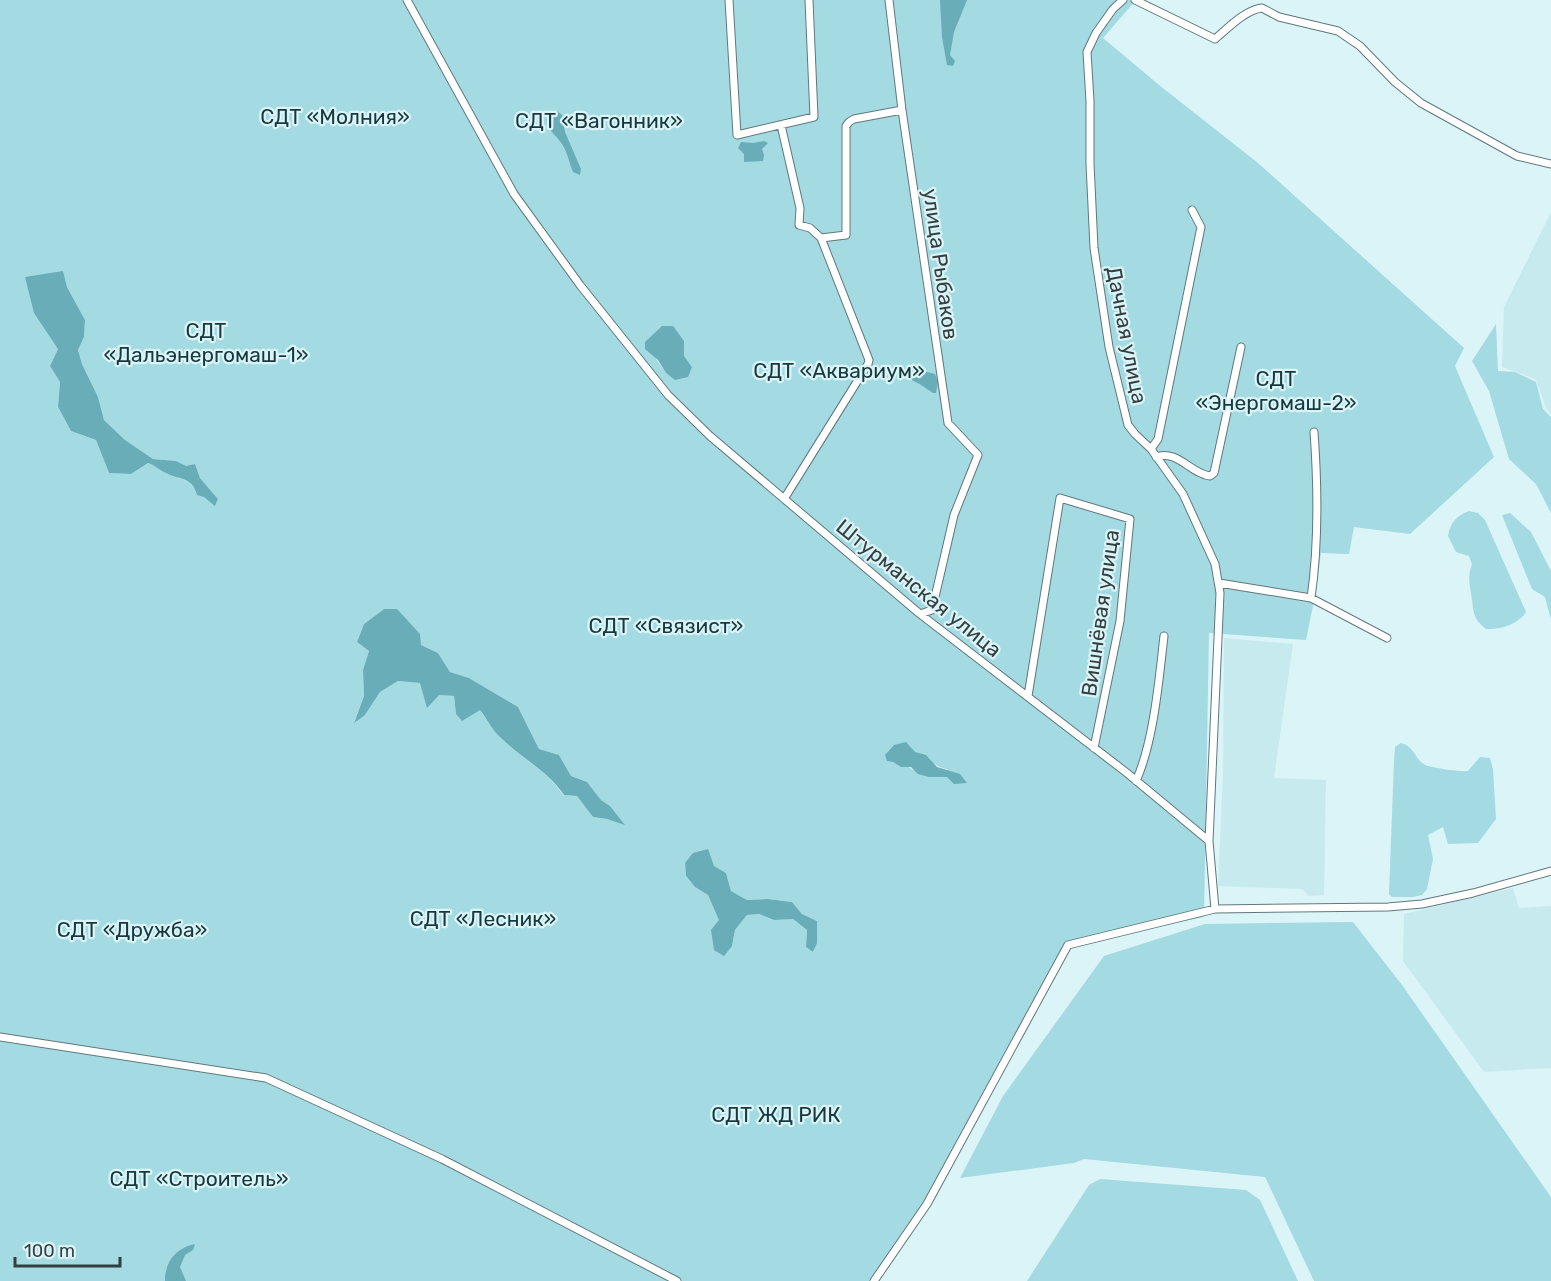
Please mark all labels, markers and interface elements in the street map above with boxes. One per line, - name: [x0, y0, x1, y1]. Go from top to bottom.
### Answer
- park label: СДТ «Молния»: [260, 104, 410, 129]
- park label: СДТ «Вагонник»: [515, 108, 683, 133]
- street label: улица Рыбаков: [918, 187, 964, 341]
- street label: Дачная улица: [1101, 264, 1153, 406]
- park label: СДТ «Дальэнергомаш-1»: [103, 318, 309, 367]
- park label: СДТ «Аквариум»: [753, 358, 925, 383]
- park label: СДТ «Энергомаш-2»: [1195, 366, 1357, 415]
- street label: Штурманская улица: [831, 514, 1007, 662]
- street label: Вишнёвая улица: [1076, 528, 1124, 698]
- park label: СДТ «Связист»: [589, 613, 743, 638]
- park label: СДТ «Лесник»: [410, 906, 556, 931]
- park label: СДТ «Дружба»: [57, 917, 207, 942]
- park label: СДТ ЖД РИК: [711, 1102, 841, 1127]
- park label: СДТ «Строитель»: [110, 1166, 288, 1191]
- scale bar: [15, 1230, 120, 1268]
- text: 100 m: [24, 1240, 75, 1262]

